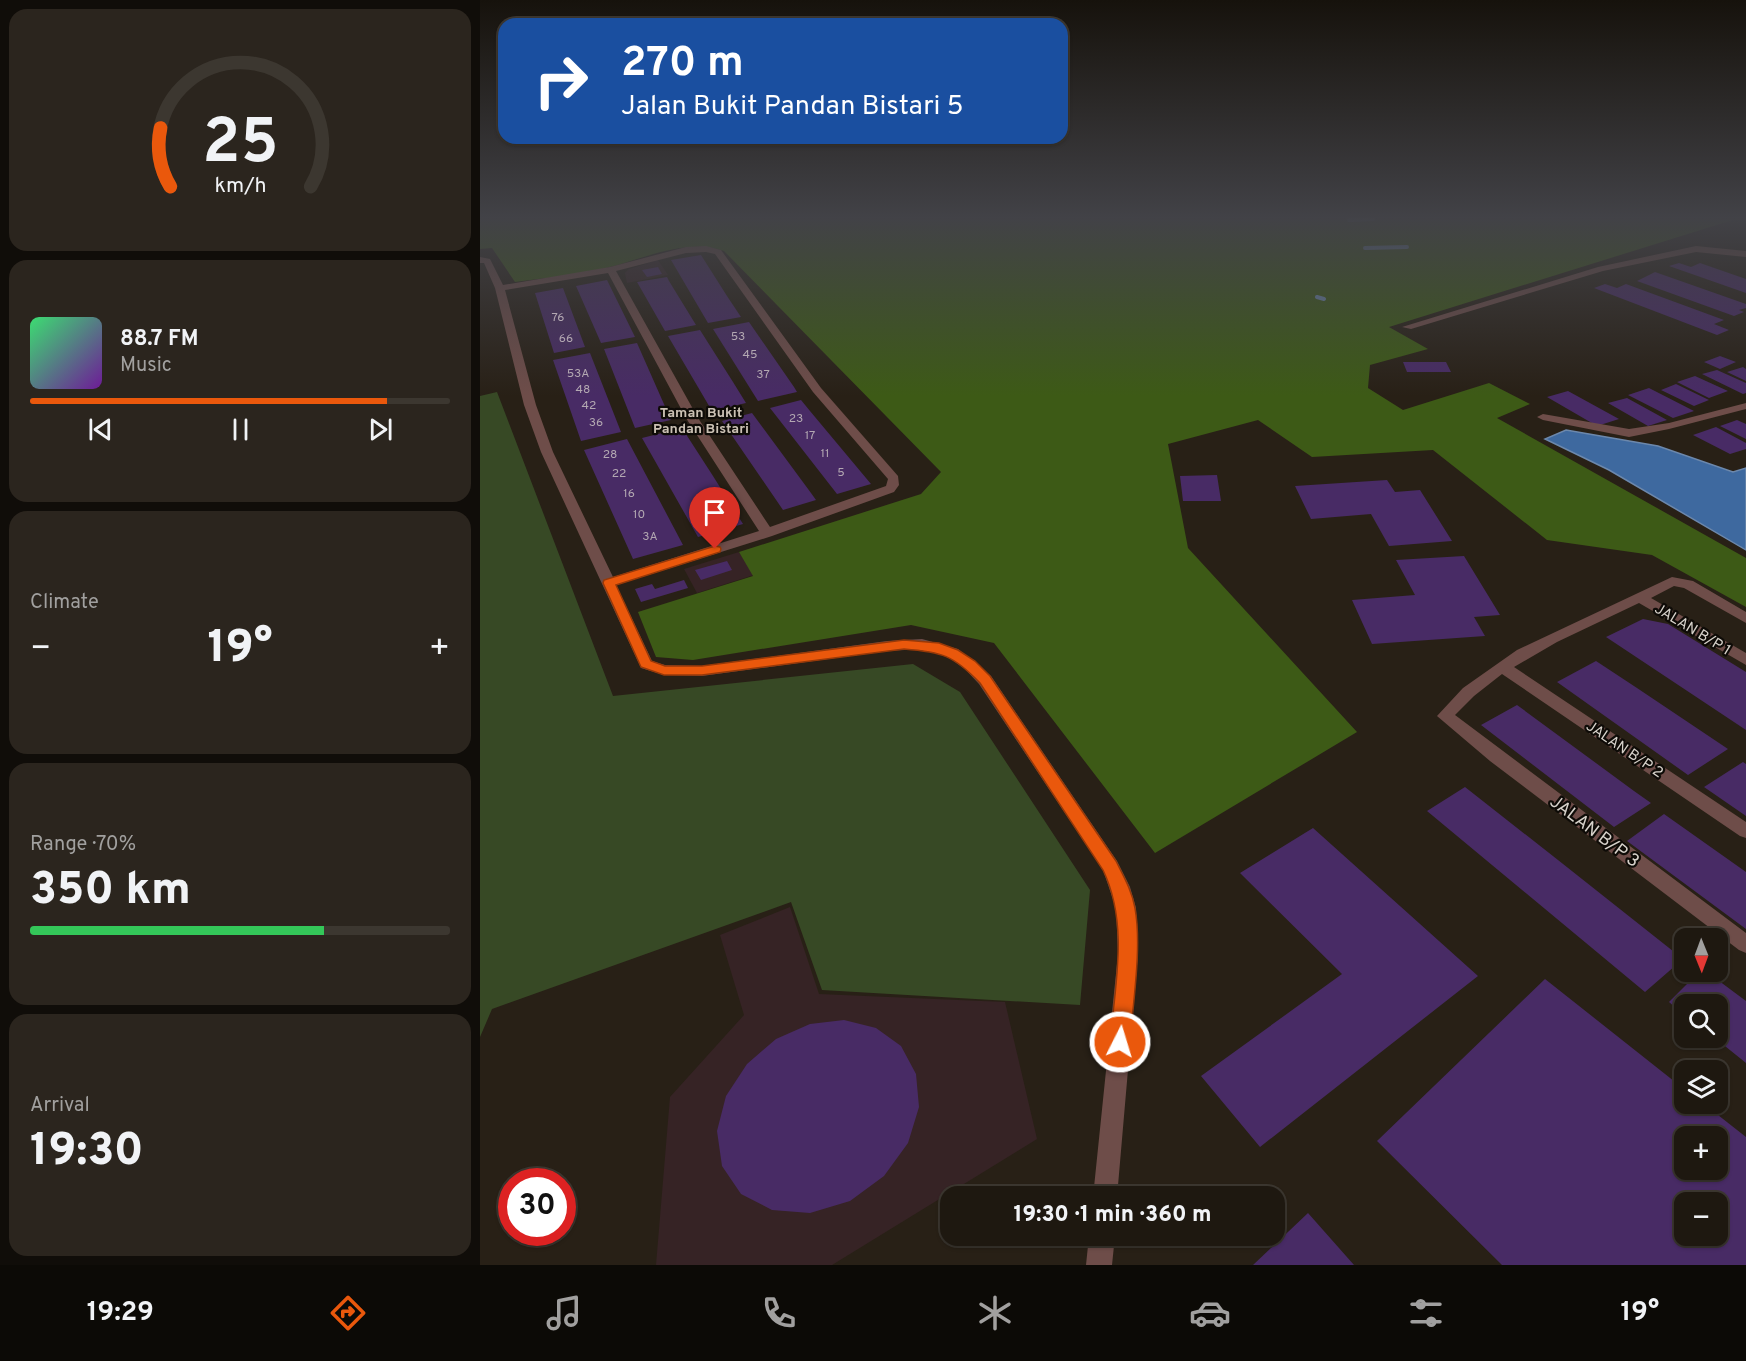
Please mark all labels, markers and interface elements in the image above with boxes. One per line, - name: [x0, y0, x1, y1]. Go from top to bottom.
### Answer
- text: 270 m: [621, 38, 744, 91]
- icon: right: [522, 42, 600, 120]
- text: Jalan Bukit Pandan Bistari 5: [621, 90, 963, 124]
- text: 25: [202, 106, 278, 185]
- text: km/h: [214, 173, 266, 200]
- house number: 76: [552, 310, 564, 326]
- text: 88.7 FM: [120, 326, 198, 353]
- house number: 53: [731, 329, 745, 345]
- house number: 66: [559, 331, 573, 347]
- house number: 45: [743, 347, 757, 363]
- text: Music: [120, 353, 172, 379]
- house number: 53A: [567, 366, 589, 382]
- house number: 37: [756, 367, 770, 383]
- house number: 48: [576, 382, 590, 398]
- house number: 42: [582, 398, 596, 414]
- district label: Taman Bukit Pandan Bistari: [653, 405, 749, 438]
- house number: 23: [789, 411, 803, 427]
- icon: previous: [84, 413, 117, 446]
- icon: pause: [224, 413, 257, 446]
- icon: next: [364, 413, 397, 446]
- house number: 36: [589, 415, 603, 431]
- house number: 17: [805, 428, 815, 444]
- house number: 11: [821, 446, 829, 462]
- house number: 28: [603, 447, 617, 463]
- house number: 5: [837, 465, 845, 481]
- house number: 22: [612, 466, 626, 482]
- house number: 16: [623, 486, 635, 502]
- pin: [689, 487, 740, 549]
- icon: arrive: [698, 496, 731, 529]
- house number: 10: [633, 507, 645, 523]
- house number: 3A: [642, 529, 658, 545]
- text: Climate: [30, 590, 99, 616]
- street label: JALAN B/P 1: [1651, 600, 1734, 660]
- text: 19°: [207, 621, 273, 678]
- text: −: [30, 629, 51, 671]
- text: +: [429, 629, 450, 671]
- street label: JALAN B/P 2: [1582, 717, 1666, 783]
- street label: JALAN B/P 3: [1545, 791, 1644, 873]
- text: Range · 70%: [30, 832, 136, 858]
- text: 350 km: [30, 863, 191, 920]
- north arrow: [1674, 928, 1728, 982]
- map controls: [1674, 928, 1728, 1246]
- button: search: [1674, 994, 1728, 1048]
- position arrow: [1088, 1010, 1152, 1074]
- button: layers: [1674, 1060, 1728, 1114]
- text: Arrival: [30, 1093, 90, 1119]
- text: 19:30: [30, 1124, 144, 1181]
- button: +: [1674, 1126, 1728, 1180]
- speed limit sign: 30: [498, 1168, 576, 1246]
- button: −: [1674, 1192, 1728, 1246]
- text: 19:30 · 1 min · 360 m: [1013, 1202, 1212, 1229]
- icon: directions: [327, 1292, 369, 1334]
- icon: music: [543, 1292, 585, 1334]
- icon: phone: [758, 1292, 800, 1334]
- icon: climate: [974, 1292, 1016, 1334]
- icon: car: [1189, 1292, 1231, 1334]
- icon: filters: [1405, 1292, 1447, 1334]
- text: 19:29: [87, 1296, 154, 1330]
- text: 19°: [1621, 1296, 1659, 1330]

